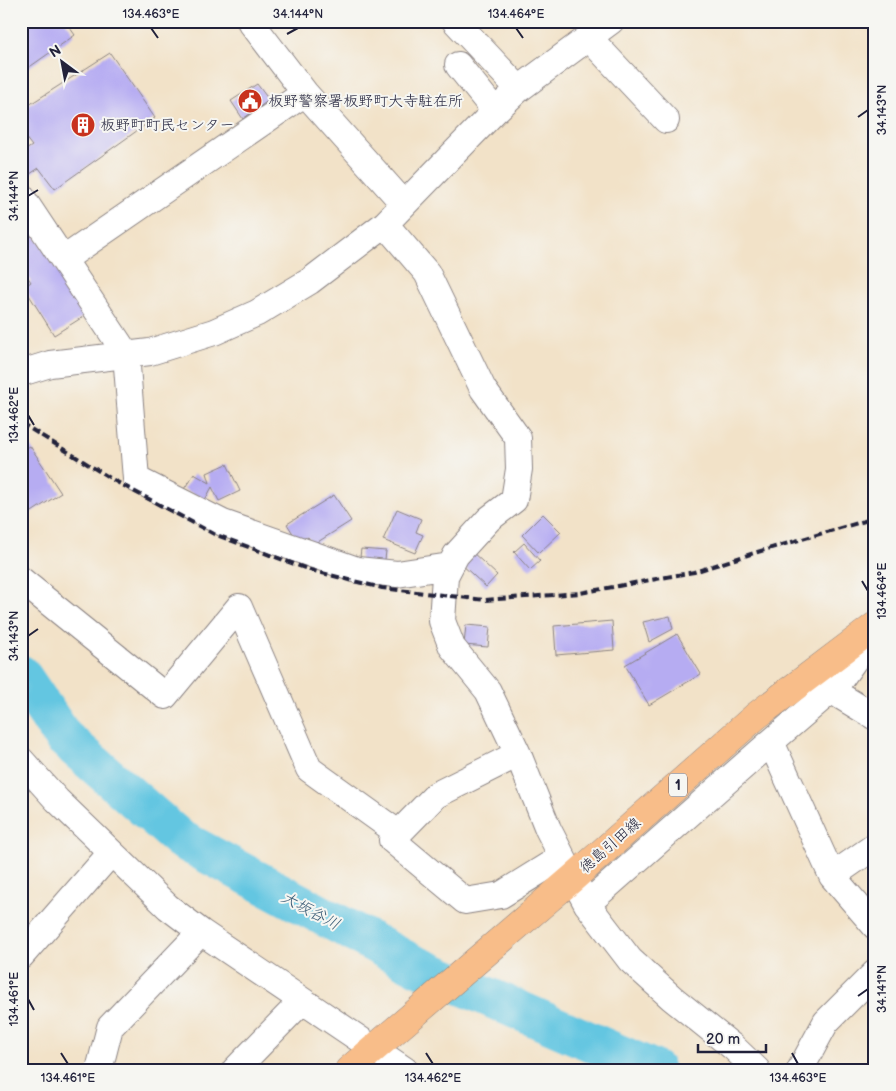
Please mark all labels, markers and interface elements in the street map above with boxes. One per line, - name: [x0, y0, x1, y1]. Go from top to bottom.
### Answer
- text: 134.463°E: [123, 7, 180, 22]
- text: 34.144°N: [273, 7, 323, 22]
- text: 134.464°E: [488, 7, 544, 22]
- north arrow: [38, 38, 88, 88]
- text: N: [46, 41, 64, 61]
- text: 34.143°N: [875, 85, 890, 135]
- public building icon: 板野警察署板野町大寺駐在所: [237, 88, 263, 114]
- place label: 板野警察署板野町大寺駐在所: [268, 92, 463, 111]
- building icon: 板野町町民センター: [70, 112, 96, 138]
- place label: 板野町町民センター: [100, 116, 234, 135]
- text: 34.144°N: [7, 171, 22, 221]
- text: 134.462°E: [7, 387, 22, 443]
- text: 134.464°E: [875, 563, 890, 619]
- text: 34.143°N: [7, 611, 22, 661]
- road number: 1: [669, 774, 687, 796]
- street label: 徳島引田線: [576, 814, 645, 877]
- water label: 大坂谷川: [278, 888, 343, 935]
- text: 34.141°N: [875, 965, 890, 1013]
- text: 134.461°E: [7, 972, 22, 1026]
- scale bar: [698, 1021, 766, 1053]
- text: 20 m: [706, 1030, 740, 1049]
- text: 134.461°E: [41, 1071, 95, 1086]
- text: 134.462°E: [405, 1071, 461, 1086]
- text: 134.463°E: [770, 1071, 827, 1086]

